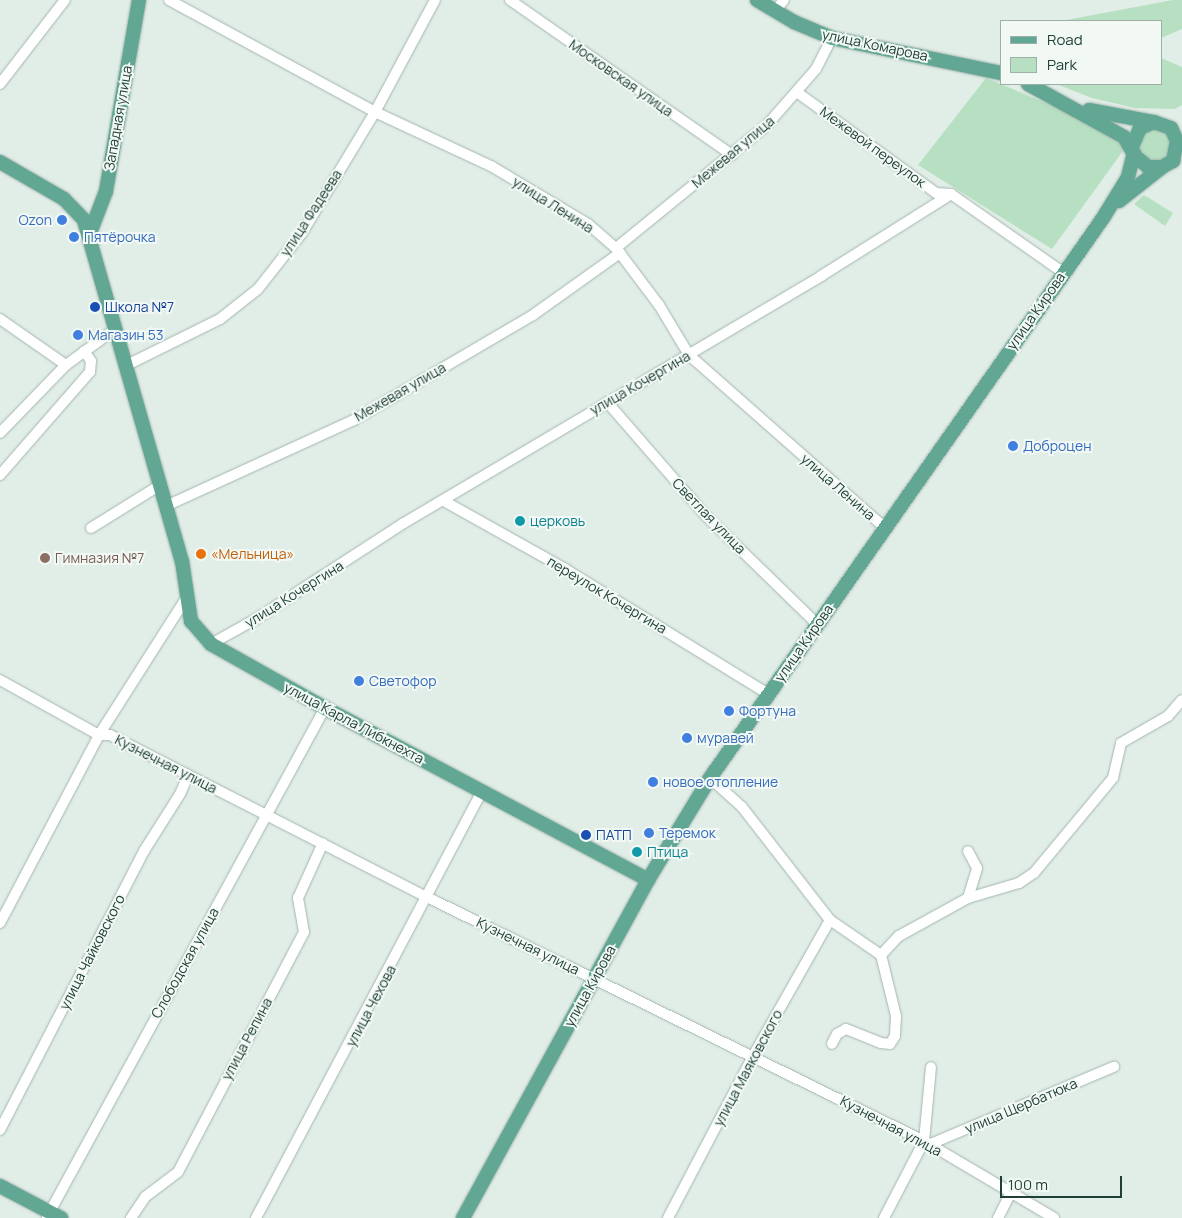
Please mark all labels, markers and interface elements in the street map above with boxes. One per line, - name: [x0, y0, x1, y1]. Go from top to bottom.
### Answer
- legend: [1000, 20, 1162, 85]
- street label: улица Комарова: [821, 26, 929, 64]
- text: Road: [1047, 29, 1083, 50]
- street label: Московская улица: [566, 36, 676, 120]
- text: Park: [1047, 54, 1077, 75]
- street label: Западная улица: [100, 64, 136, 172]
- street label: Межевой переулок: [817, 103, 929, 191]
- street label: Межевая улица: [688, 113, 778, 191]
- street label: улица Фадеева: [277, 166, 345, 260]
- street label: улица Ленина: [509, 173, 597, 237]
- place label: Ozon: [18, 212, 52, 228]
- marker: Ozon: [56, 214, 68, 226]
- place label: Пятёрочка: [84, 229, 156, 245]
- marker: Пятёрочка: [68, 231, 80, 243]
- street label: улица Кирова: [1003, 269, 1069, 353]
- place label: Школа №7: [105, 299, 174, 315]
- marker: Школа №7: [89, 301, 101, 313]
- place label: Магазин 53: [88, 327, 164, 343]
- marker: Магазин 53: [72, 329, 84, 341]
- street label: улица Кочергина: [587, 347, 693, 419]
- street label: Межевая улица: [351, 359, 449, 425]
- place label: Доброцен: [1023, 438, 1091, 454]
- marker: Доброцен: [1007, 440, 1019, 452]
- street label: улица Ленина: [798, 450, 878, 524]
- street label: Светлая улица: [669, 475, 749, 557]
- place label: церковь: [530, 513, 585, 529]
- marker: церковь: [514, 515, 526, 527]
- place label: «Мельница»: [211, 546, 294, 562]
- marker: «Мельница»: [195, 548, 207, 560]
- place label: Гимназия №7: [55, 550, 144, 566]
- marker: Гимназия №7: [39, 552, 51, 564]
- street label: переулок Кочергина: [544, 553, 670, 637]
- street label: улица Кочергина: [242, 557, 346, 631]
- street label: улица Кирова: [771, 601, 837, 685]
- place label: Светофор: [369, 673, 436, 689]
- marker: Светофор: [353, 675, 365, 687]
- street label: улица Карла Либкнехта: [281, 679, 427, 767]
- place label: Фортуна: [739, 703, 796, 719]
- marker: Фортуна: [723, 705, 735, 717]
- place label: муравей: [697, 730, 754, 746]
- street label: Кузнечная улица: [112, 731, 220, 797]
- marker: муравей: [681, 732, 693, 744]
- place label: новое отопление: [663, 774, 778, 790]
- marker: новое отопление: [647, 776, 659, 788]
- place label: Теремок: [659, 825, 716, 841]
- place label: ПАТП: [596, 827, 632, 843]
- marker: Теремок: [643, 827, 655, 839]
- marker: ПАТП: [580, 829, 592, 841]
- place label: Птица: [647, 844, 688, 860]
- marker: Птица: [631, 846, 643, 858]
- street label: улица Чайковского: [56, 892, 128, 1012]
- street label: Слободская улица: [148, 905, 222, 1021]
- street label: Кузнечная улица: [474, 914, 582, 978]
- street label: улица Кирова: [561, 942, 619, 1030]
- street label: улица Чехова: [342, 962, 400, 1050]
- street label: улица Репина: [218, 995, 276, 1083]
- street label: улица Маяковского: [710, 1007, 786, 1129]
- street label: улица Щербатюка: [962, 1075, 1080, 1137]
- street label: Кузнечная улица: [837, 1092, 945, 1160]
- scale bar: [1002, 1166, 1124, 1198]
- text: 100 m: [1008, 1174, 1048, 1195]

